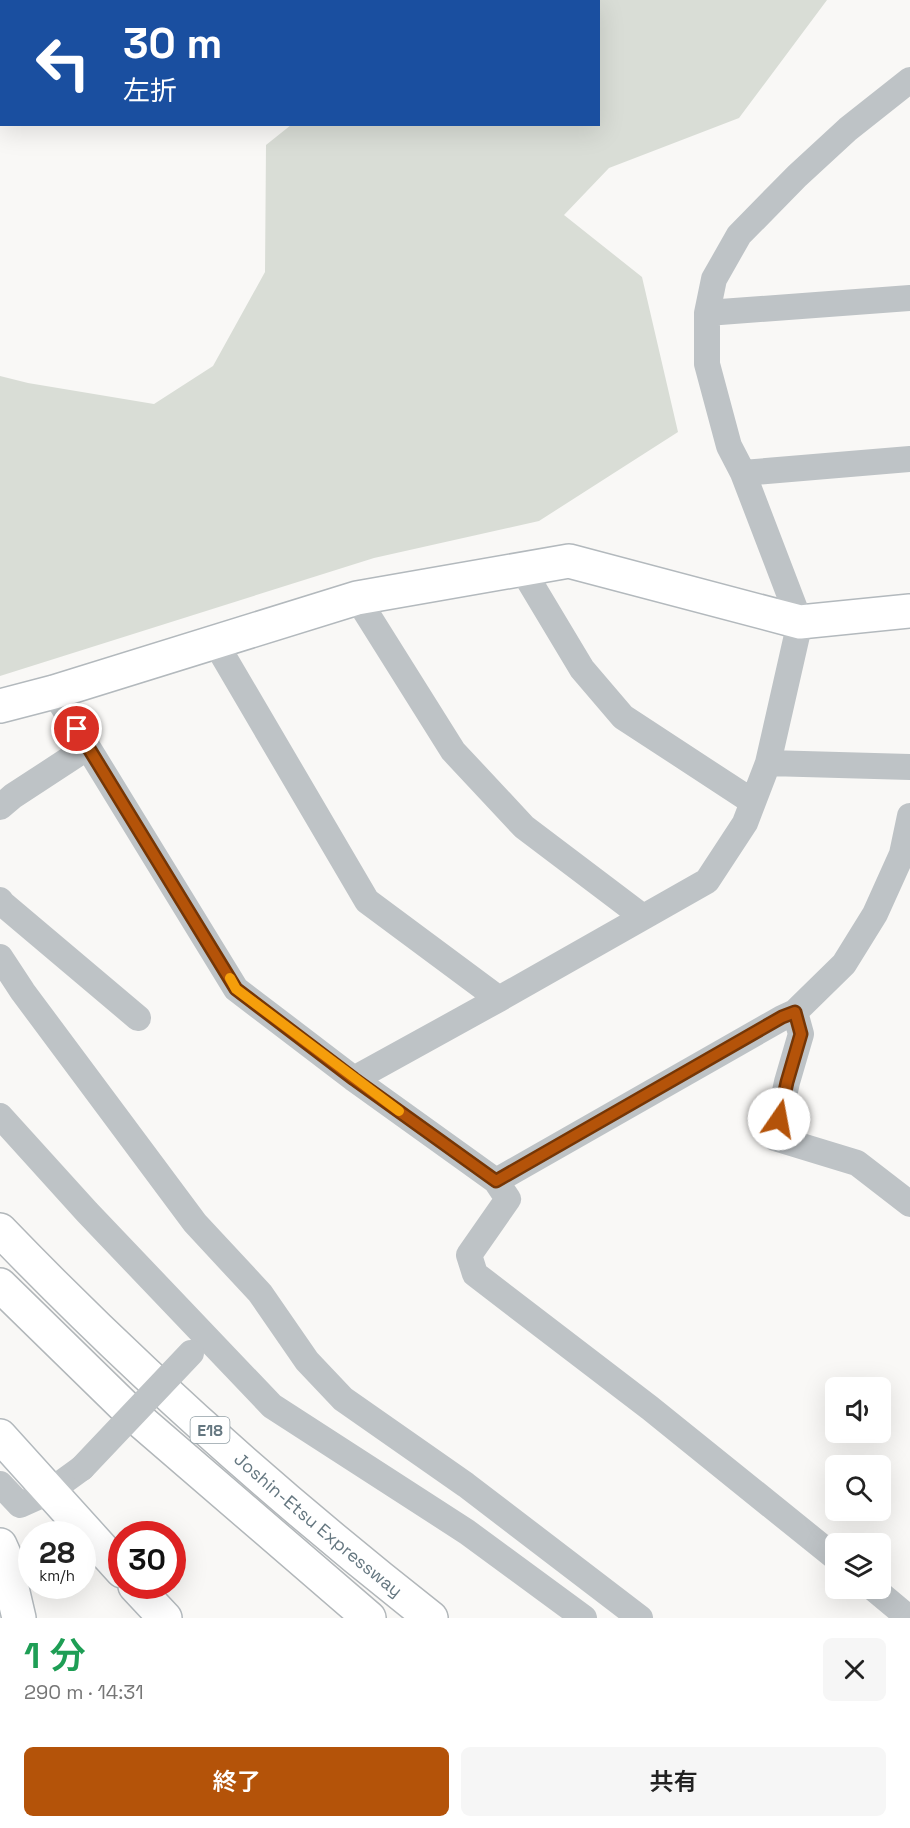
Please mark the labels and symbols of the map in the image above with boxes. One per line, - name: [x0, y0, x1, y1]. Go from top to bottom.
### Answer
- pin: [51, 703, 102, 754]
- position arrow: [747, 1087, 811, 1151]
- road number: E18: [190, 1417, 230, 1443]
- street label: Joshin-Etsu Expressway: [230, 1447, 407, 1602]
- speed limit sign: 30: [108, 1521, 186, 1599]

